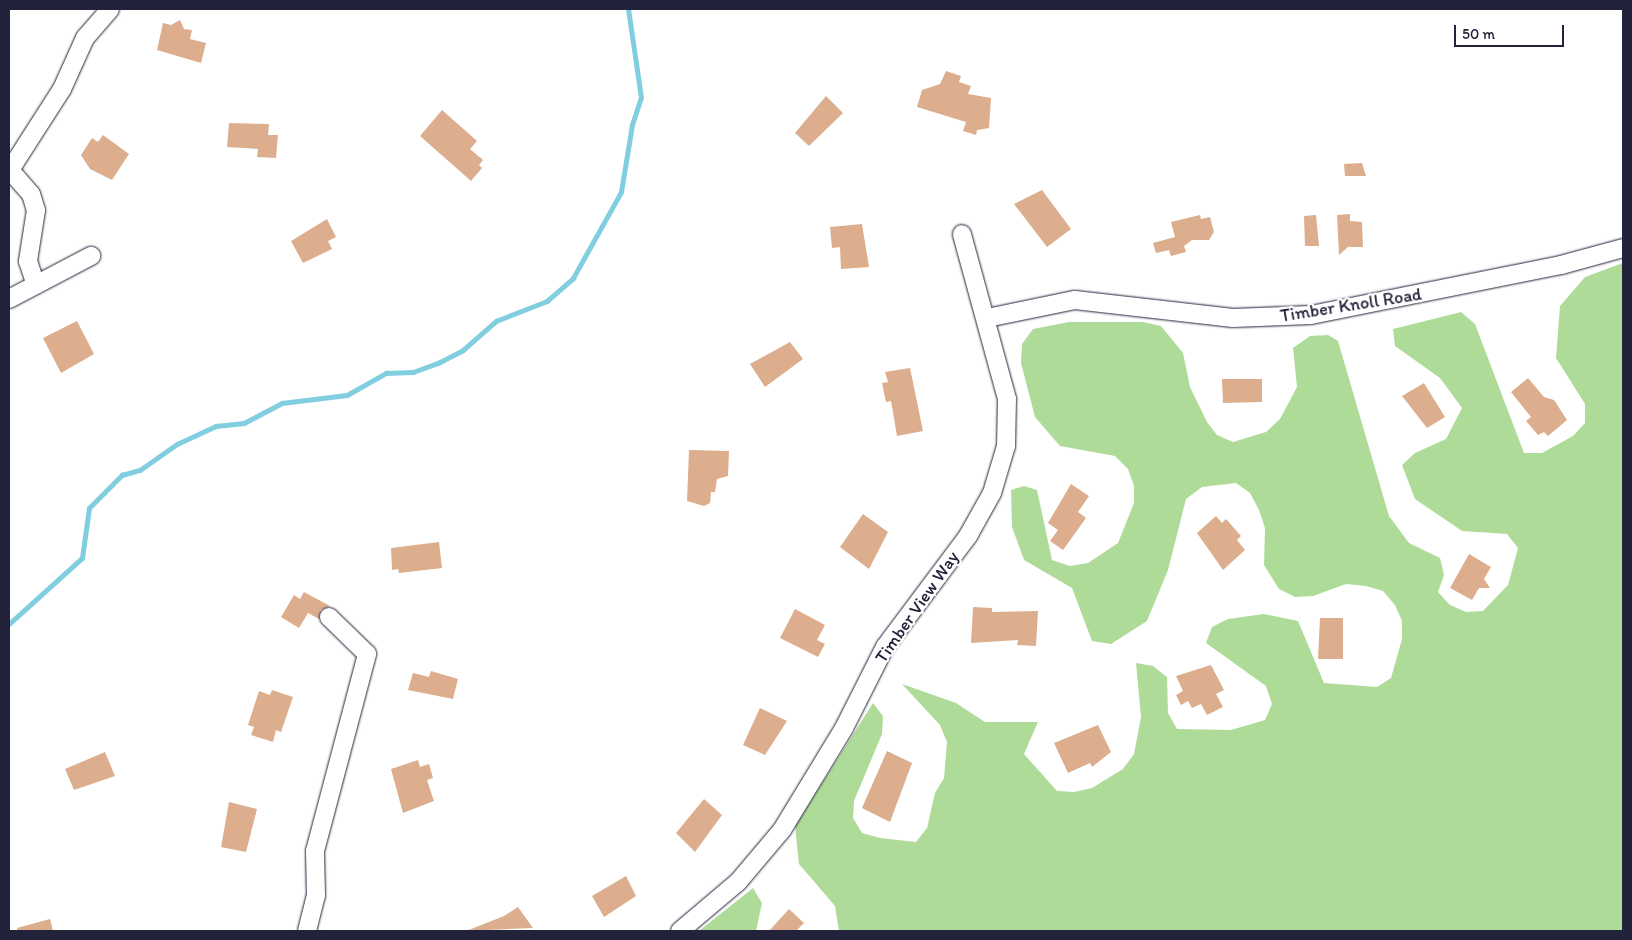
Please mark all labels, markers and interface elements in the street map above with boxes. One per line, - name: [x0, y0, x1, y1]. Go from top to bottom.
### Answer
- scale bar: [1457, 15, 1567, 47]
- text: 50 m: [1462, 25, 1495, 43]
- street label: Timber Knoll Road: [1279, 283, 1423, 327]
- street label: Timber View Way: [870, 547, 964, 667]

